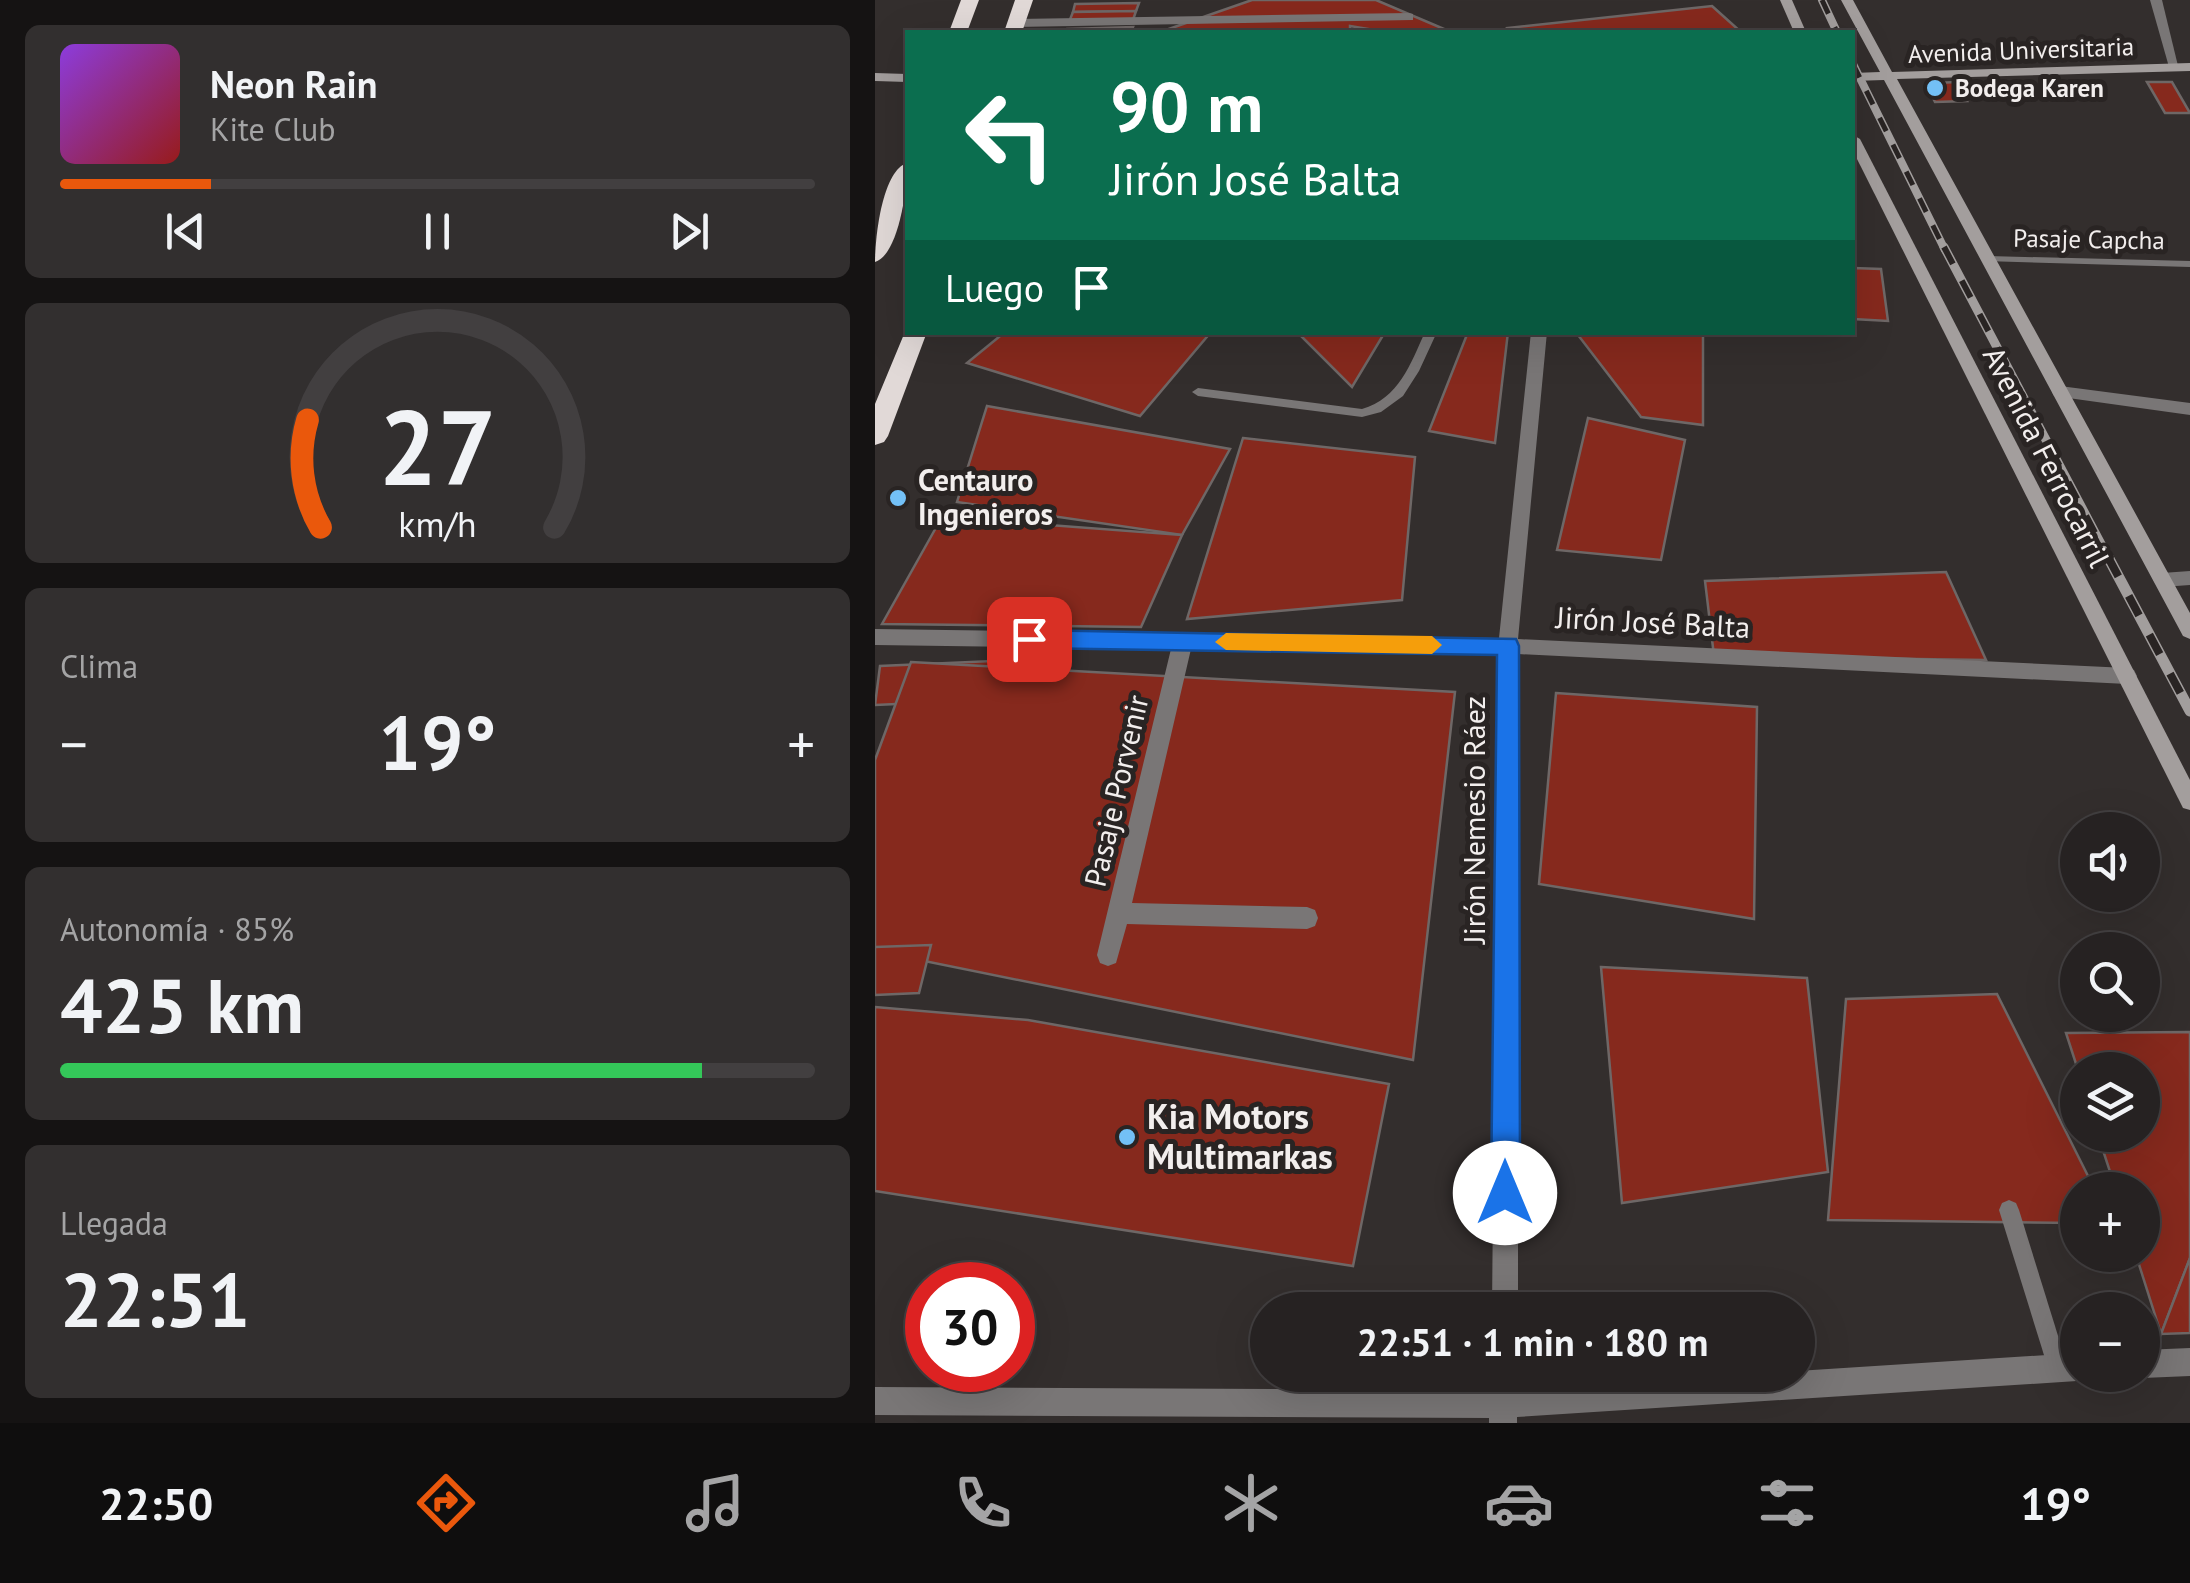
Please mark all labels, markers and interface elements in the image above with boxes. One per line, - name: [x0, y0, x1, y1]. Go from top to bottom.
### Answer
- street label: Avenida Universitaria: [1907, 30, 2135, 70]
- text: Neon Rain: [210, 59, 377, 108]
- text: 90 m: [1110, 61, 1263, 151]
- icon: left: [945, 70, 1075, 200]
- place label: Bodega Karen: [1955, 72, 2104, 104]
- marker: Bodega Karen: [1924, 77, 1946, 99]
- text: Kite Club: [210, 108, 336, 150]
- text: Jirón José Balta: [1110, 149, 1402, 207]
- icon: previous: [158, 204, 213, 259]
- icon: pause: [410, 204, 465, 259]
- icon: next: [662, 204, 717, 259]
- street label: Pasaje Capcha: [2013, 222, 2165, 256]
- icon: arrive: [1064, 260, 1119, 315]
- text: Luego: [945, 263, 1044, 312]
- street label: Avenida Ferrocarril: [1975, 340, 2120, 573]
- text: 27: [379, 379, 496, 514]
- place label: Centauro Ingenieros: [918, 460, 1053, 533]
- marker: Centauro Ingenieros: [887, 487, 909, 509]
- text: km/h: [398, 501, 477, 547]
- pin: [987, 597, 1072, 682]
- street label: Jirón José Balta: [1553, 597, 1751, 646]
- icon: arrive: [1002, 612, 1057, 667]
- text: Clima: [60, 645, 138, 687]
- street label: Pasaje Porvenir: [1075, 691, 1157, 890]
- text: 19°: [379, 694, 496, 791]
- street label: Jirón Nemesio Ráez: [1454, 696, 1493, 946]
- text: −: [60, 708, 88, 779]
- text: +: [787, 708, 815, 779]
- map controls: [2060, 812, 2160, 1392]
- button: sound: [2060, 812, 2160, 912]
- text: Autonomía · 85%: [60, 908, 294, 950]
- button: search: [2060, 932, 2160, 1032]
- text: 425 km: [60, 957, 304, 1054]
- button: layers: [2060, 1052, 2160, 1152]
- place label: Kia Motors Multimarkas: [1147, 1093, 1333, 1179]
- marker: Kia Motors Multimarkas: [1116, 1126, 1138, 1148]
- position arrow: [1453, 1141, 1557, 1245]
- button: +: [2060, 1172, 2160, 1272]
- text: Llegada: [60, 1202, 168, 1244]
- text: 22:51: [60, 1251, 250, 1348]
- speed limit sign: 30: [905, 1262, 1035, 1392]
- button: −: [2060, 1292, 2160, 1392]
- text: 22:51 · 1 min · 180 m: [1357, 1317, 1708, 1366]
- icon: directions: [411, 1468, 481, 1538]
- icon: music: [680, 1468, 750, 1538]
- icon: phone: [948, 1468, 1018, 1538]
- icon: climate: [1216, 1468, 1286, 1538]
- icon: car: [1484, 1468, 1554, 1538]
- icon: filters: [1752, 1468, 1822, 1538]
- text: 22:50: [99, 1474, 213, 1532]
- text: 19°: [2020, 1474, 2091, 1532]

